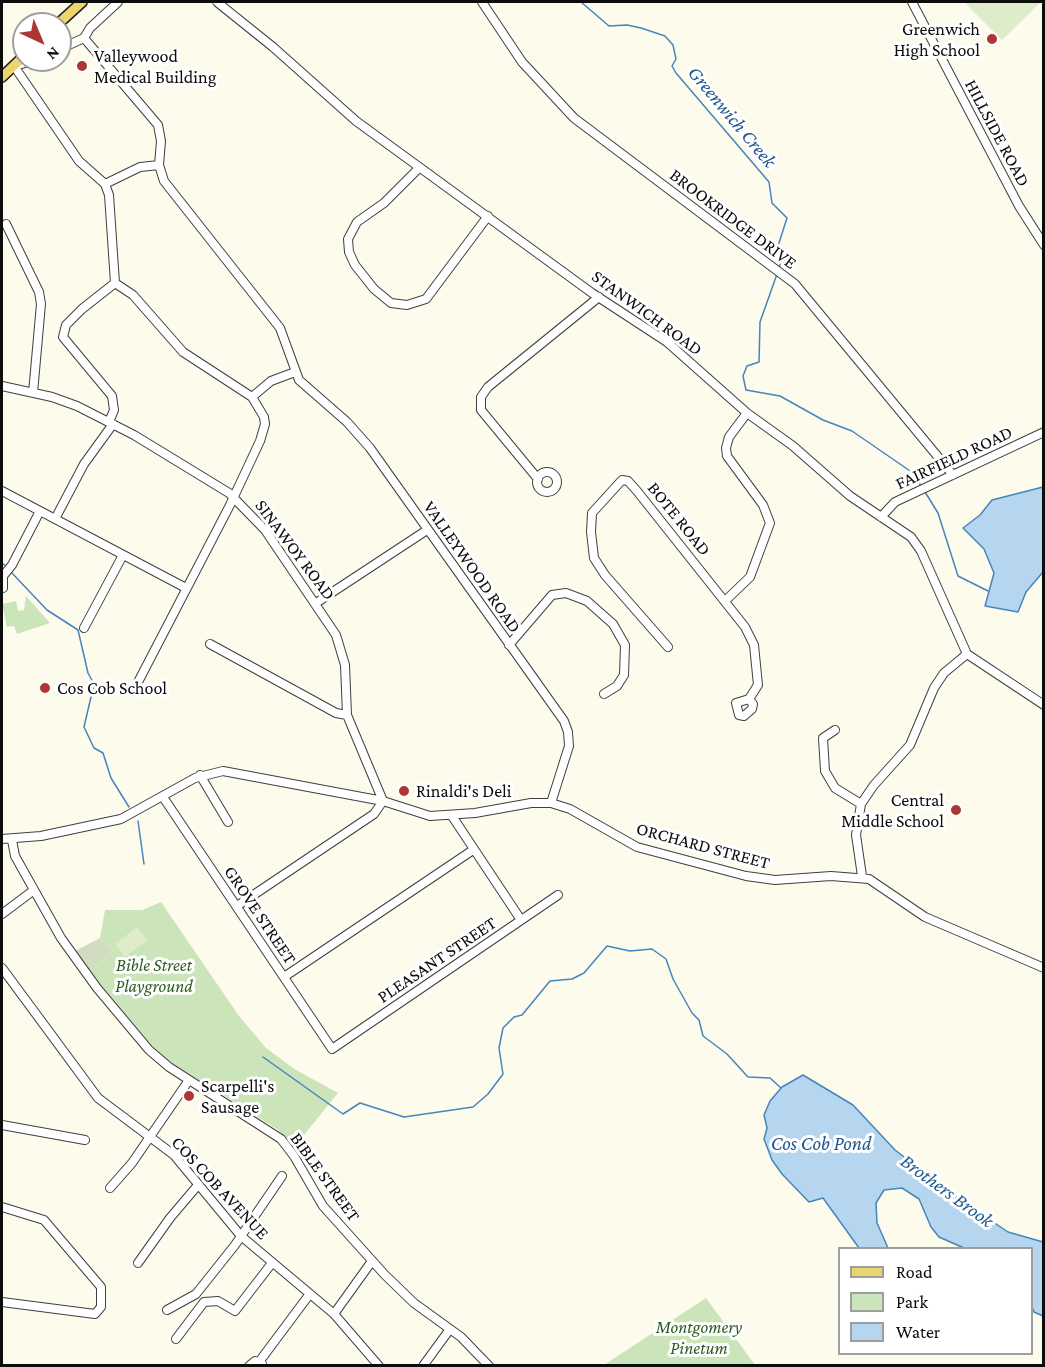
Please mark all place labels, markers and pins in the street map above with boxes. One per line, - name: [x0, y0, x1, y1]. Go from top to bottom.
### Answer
- place label: Greenwich High School: [894, 18, 980, 60]
- marker: Greenwich High School: [985, 32, 999, 46]
- place label: Valleywood Medical Building: [94, 45, 216, 88]
- marker: Valleywood Medical Building: [75, 59, 89, 73]
- place label: Cos Cob School: [57, 677, 167, 699]
- marker: Cos Cob School: [38, 681, 52, 695]
- place label: Rinaldi's Deli: [416, 780, 511, 802]
- marker: Rinaldi's Deli: [397, 784, 411, 798]
- place label: Central Middle School: [841, 789, 944, 832]
- marker: Central Middle School: [949, 803, 963, 817]
- place label: Scarpelli's Sausage: [201, 1075, 274, 1118]
- marker: Scarpelli's Sausage: [182, 1089, 196, 1103]

